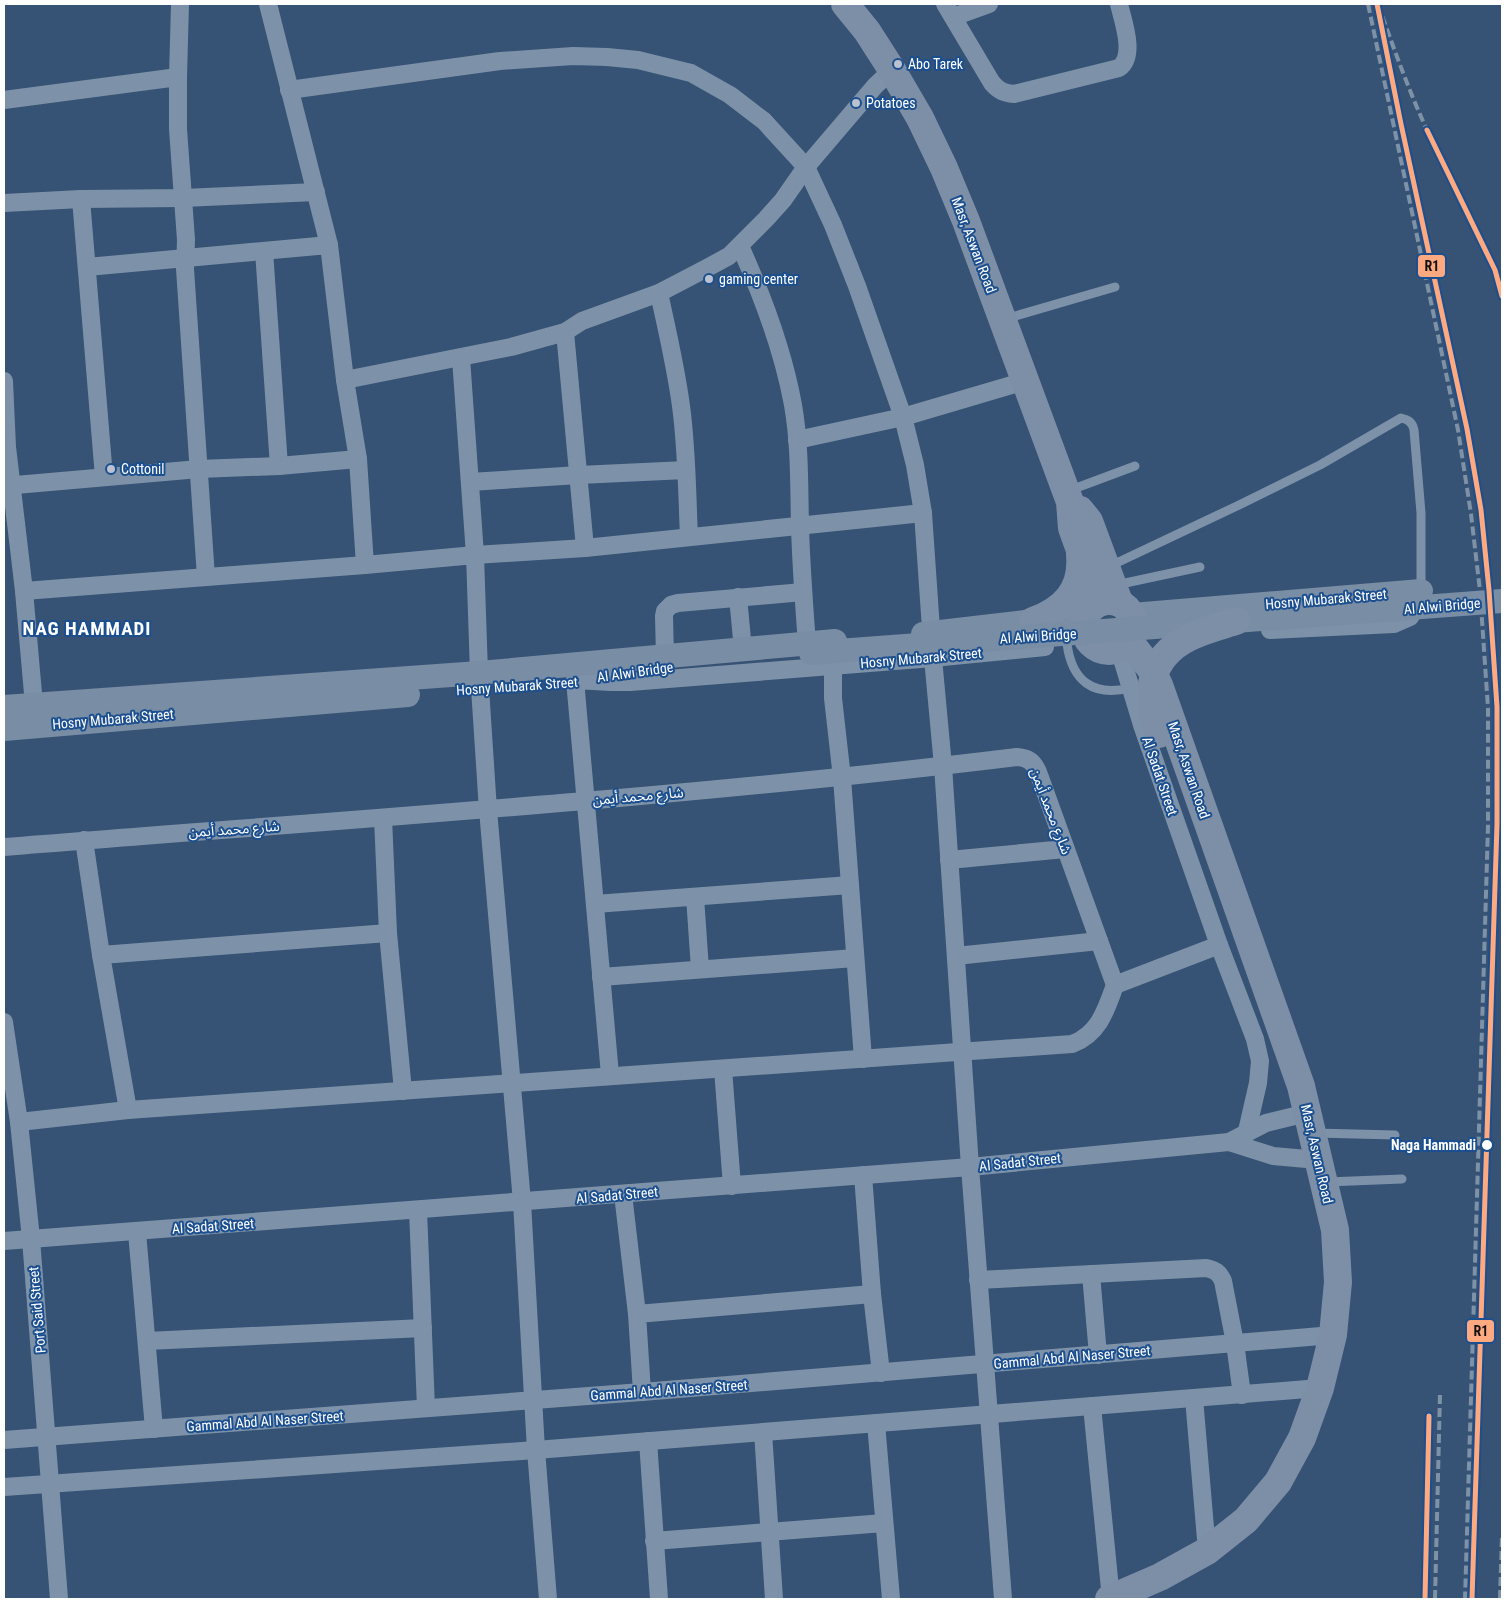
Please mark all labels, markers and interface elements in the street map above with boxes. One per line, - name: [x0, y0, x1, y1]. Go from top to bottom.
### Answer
- place label: Abo Tarek: [908, 56, 964, 72]
- marker: Abo Tarek: [892, 58, 904, 70]
- place label: Potatoes: [866, 95, 916, 111]
- marker: Potatoes: [850, 97, 862, 109]
- street label: Masr, Aswan Road: [948, 195, 1000, 295]
- line badge: R1: [1417, 254, 1446, 278]
- text: R1: [1425, 258, 1439, 274]
- place label: gaming center: [719, 271, 798, 287]
- marker: gaming center: [703, 273, 715, 285]
- place label: Cottonil: [121, 461, 164, 477]
- marker: Cottonil: [105, 463, 117, 475]
- street label: Hosny Mubarak Street: [1265, 586, 1387, 612]
- street label: Al Alwi Bridge: [1403, 595, 1481, 617]
- district label: NAG HAMMADI: [23, 617, 151, 640]
- street label: Al Alwi Bridge: [999, 625, 1077, 647]
- street label: Hosny Mubarak Street: [860, 645, 982, 671]
- street label: Al Alwi Bridge: [596, 659, 675, 685]
- street label: Hosny Mubarak Street: [456, 674, 578, 698]
- street label: Hosny Mubarak Street: [52, 706, 174, 732]
- street label: Masr, Aswan Road: [1165, 719, 1213, 821]
- street label: Al Sadat Street: [1139, 734, 1181, 818]
- street label: شارع محمد أيمن: [1024, 765, 1076, 858]
- street label: شارع محمد أيمن: [592, 783, 684, 811]
- street label: شارع محمد أيمن: [188, 817, 280, 843]
- street label: Masr, Aswan Road: [1298, 1103, 1336, 1205]
- place label: Naga Hammadi: [1391, 1137, 1476, 1153]
- marker: Naga Hammadi: [1480, 1138, 1494, 1152]
- street label: Al Sadat Street: [978, 1150, 1062, 1174]
- street label: Al Sadat Street: [575, 1183, 659, 1207]
- street label: Al Sadat Street: [171, 1215, 255, 1237]
- street label: Port Said Street: [25, 1266, 49, 1354]
- line badge: R1: [1466, 1319, 1495, 1343]
- text: R1: [1474, 1323, 1488, 1339]
- street label: Gammal Abd Al Naser Street: [993, 1342, 1151, 1372]
- street label: Gammal Abd Al Naser Street: [590, 1377, 748, 1403]
- street label: Gammal Abd Al Naser Street: [186, 1408, 344, 1434]

